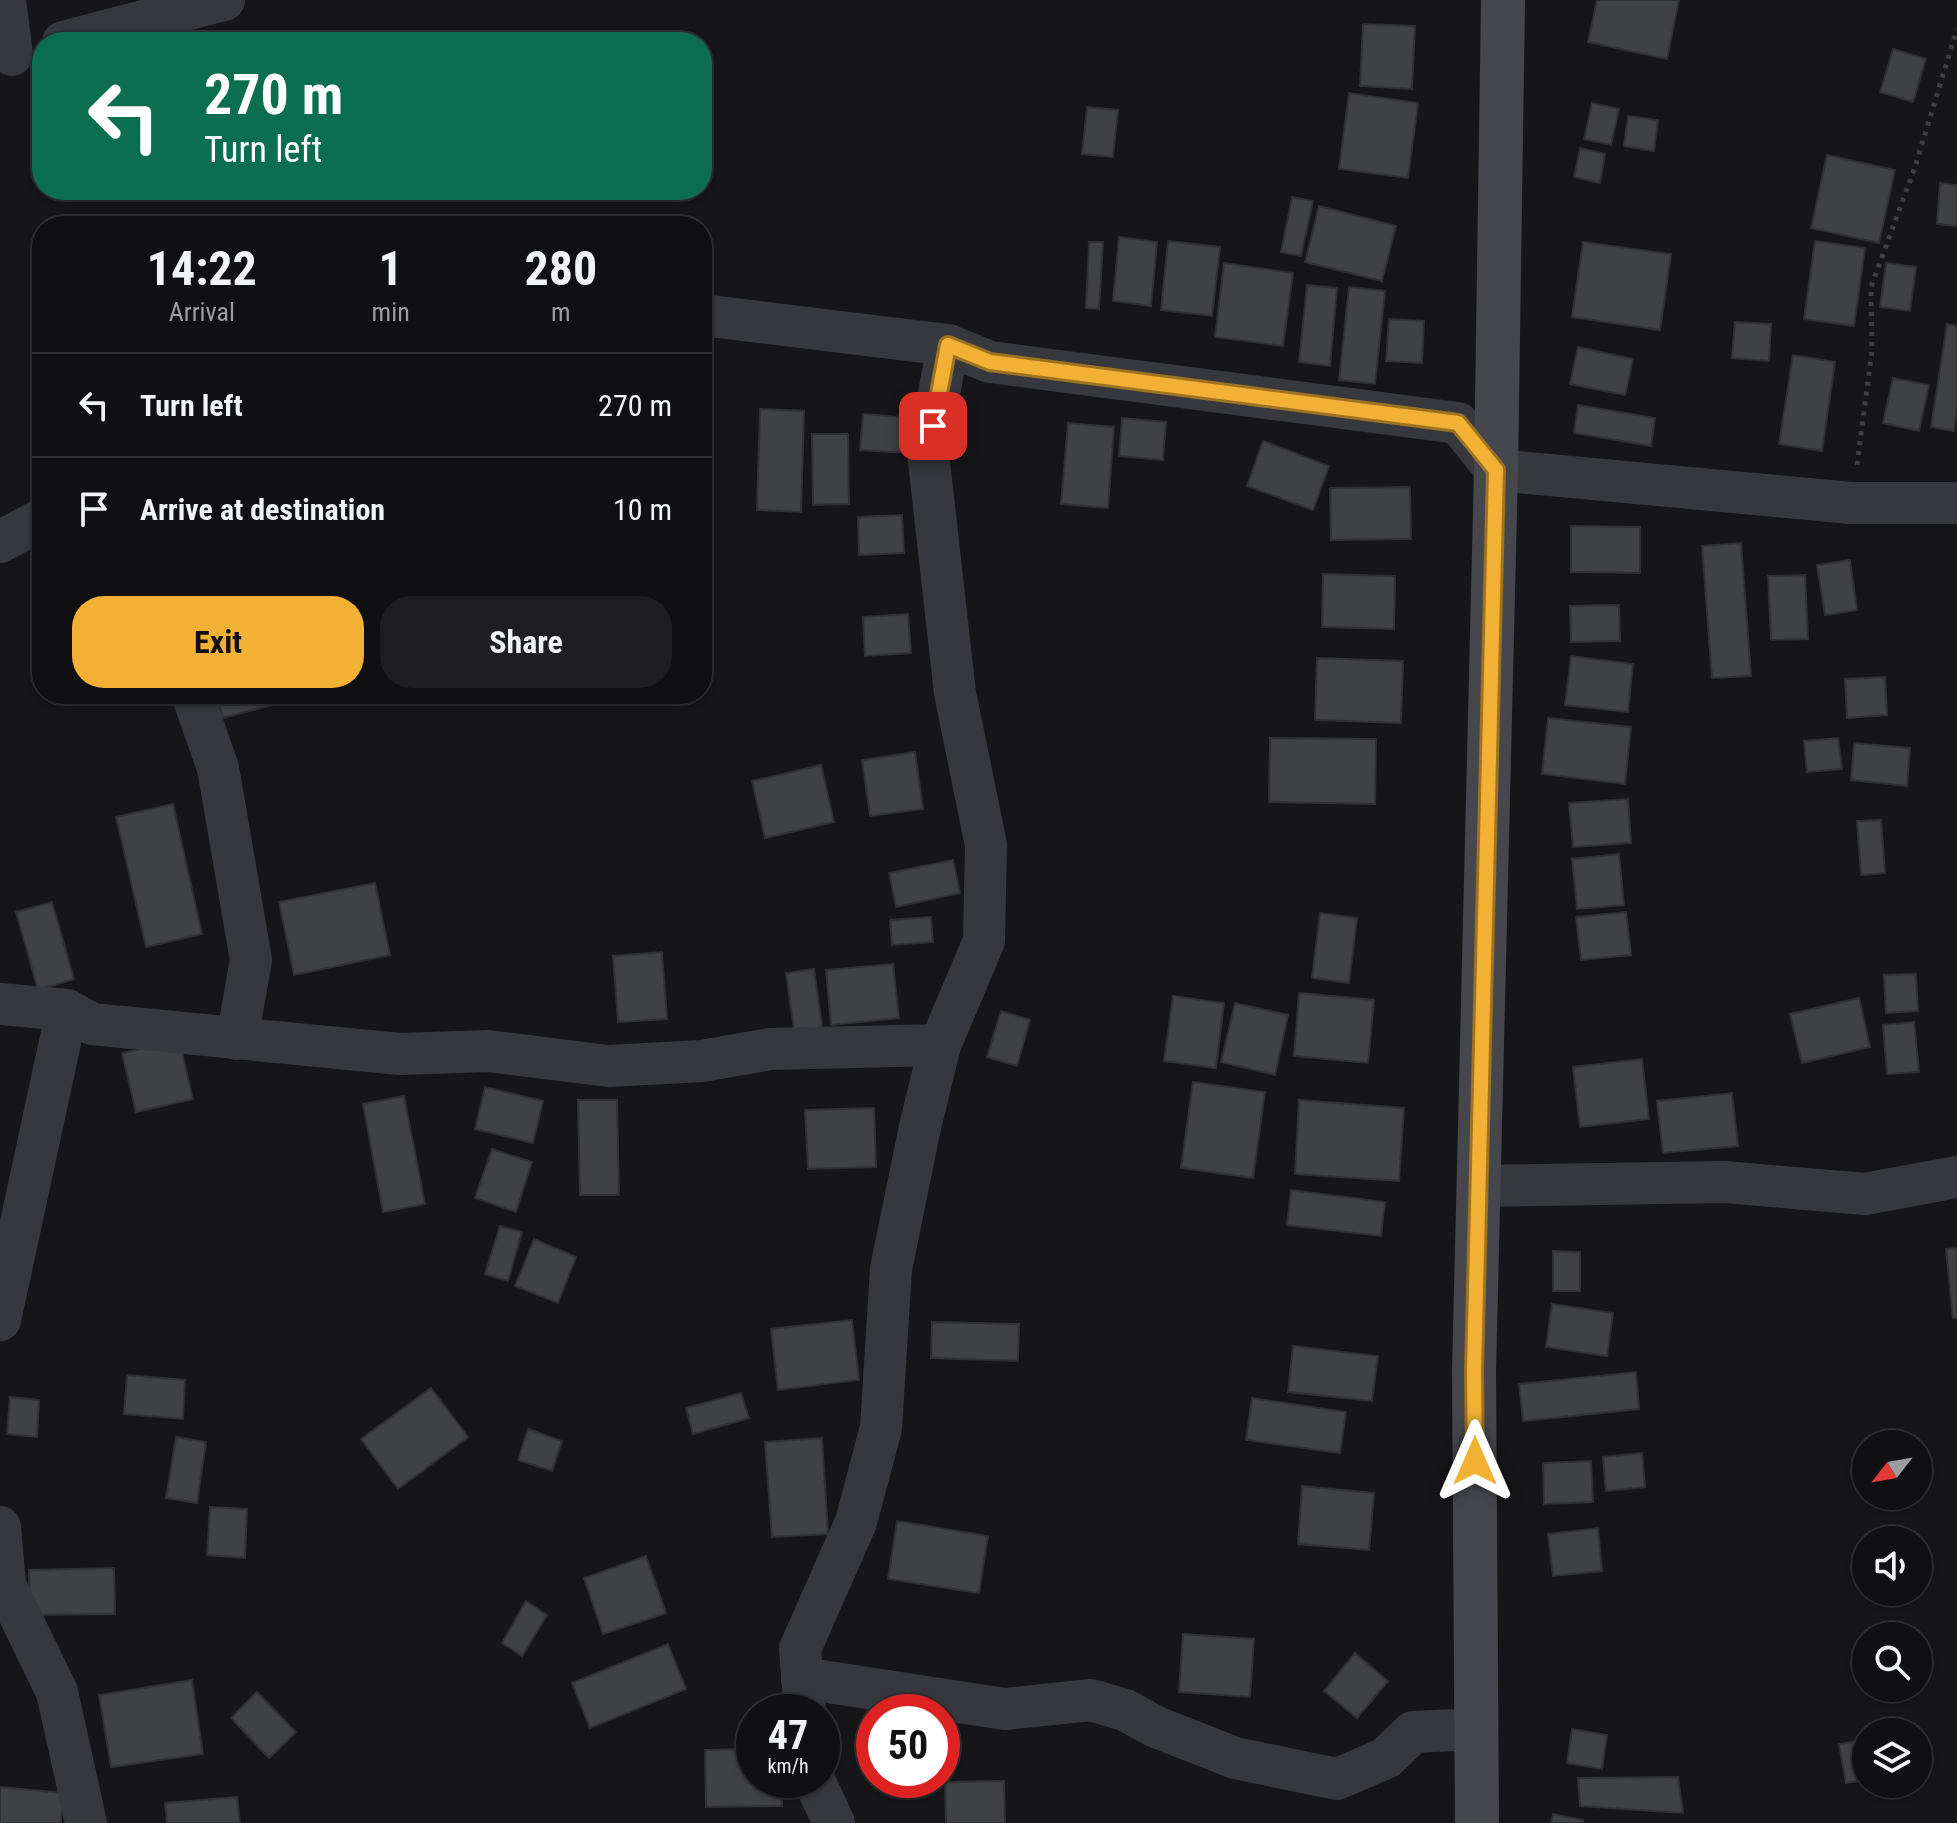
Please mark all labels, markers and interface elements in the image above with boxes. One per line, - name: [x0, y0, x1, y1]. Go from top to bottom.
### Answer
- text: 270 m: [204, 62, 343, 128]
- icon: left: [72, 64, 176, 168]
- text: Turn left: [204, 129, 322, 171]
- text: 14:22: [147, 240, 257, 297]
- text: 1: [379, 240, 403, 297]
- text: 280: [524, 240, 597, 297]
- text: Arrival: [169, 297, 235, 327]
- text: min: [372, 297, 410, 327]
- text: m: [551, 297, 571, 327]
- icon: left: [72, 383, 116, 427]
- text: Turn left: [140, 388, 243, 423]
- text: 270 m: [598, 388, 672, 423]
- pin: [899, 392, 967, 460]
- icon: arrive: [911, 404, 955, 448]
- icon: arrive: [72, 487, 116, 531]
- text: Arrive at destination: [140, 492, 385, 527]
- text: 10 m: [613, 492, 672, 527]
- button: Exit: [72, 596, 364, 688]
- button: Share: [380, 596, 672, 688]
- position arrow: [1433, 1419, 1517, 1503]
- north arrow: [1852, 1430, 1932, 1510]
- map controls: [1852, 1430, 1932, 1798]
- button: sound: [1852, 1526, 1932, 1606]
- button: search: [1852, 1622, 1932, 1702]
- speed limit sign: 50: [856, 1694, 960, 1798]
- text: 47: [768, 1712, 808, 1759]
- button: layers: [1852, 1718, 1932, 1798]
- text: km/h: [767, 1754, 809, 1778]

